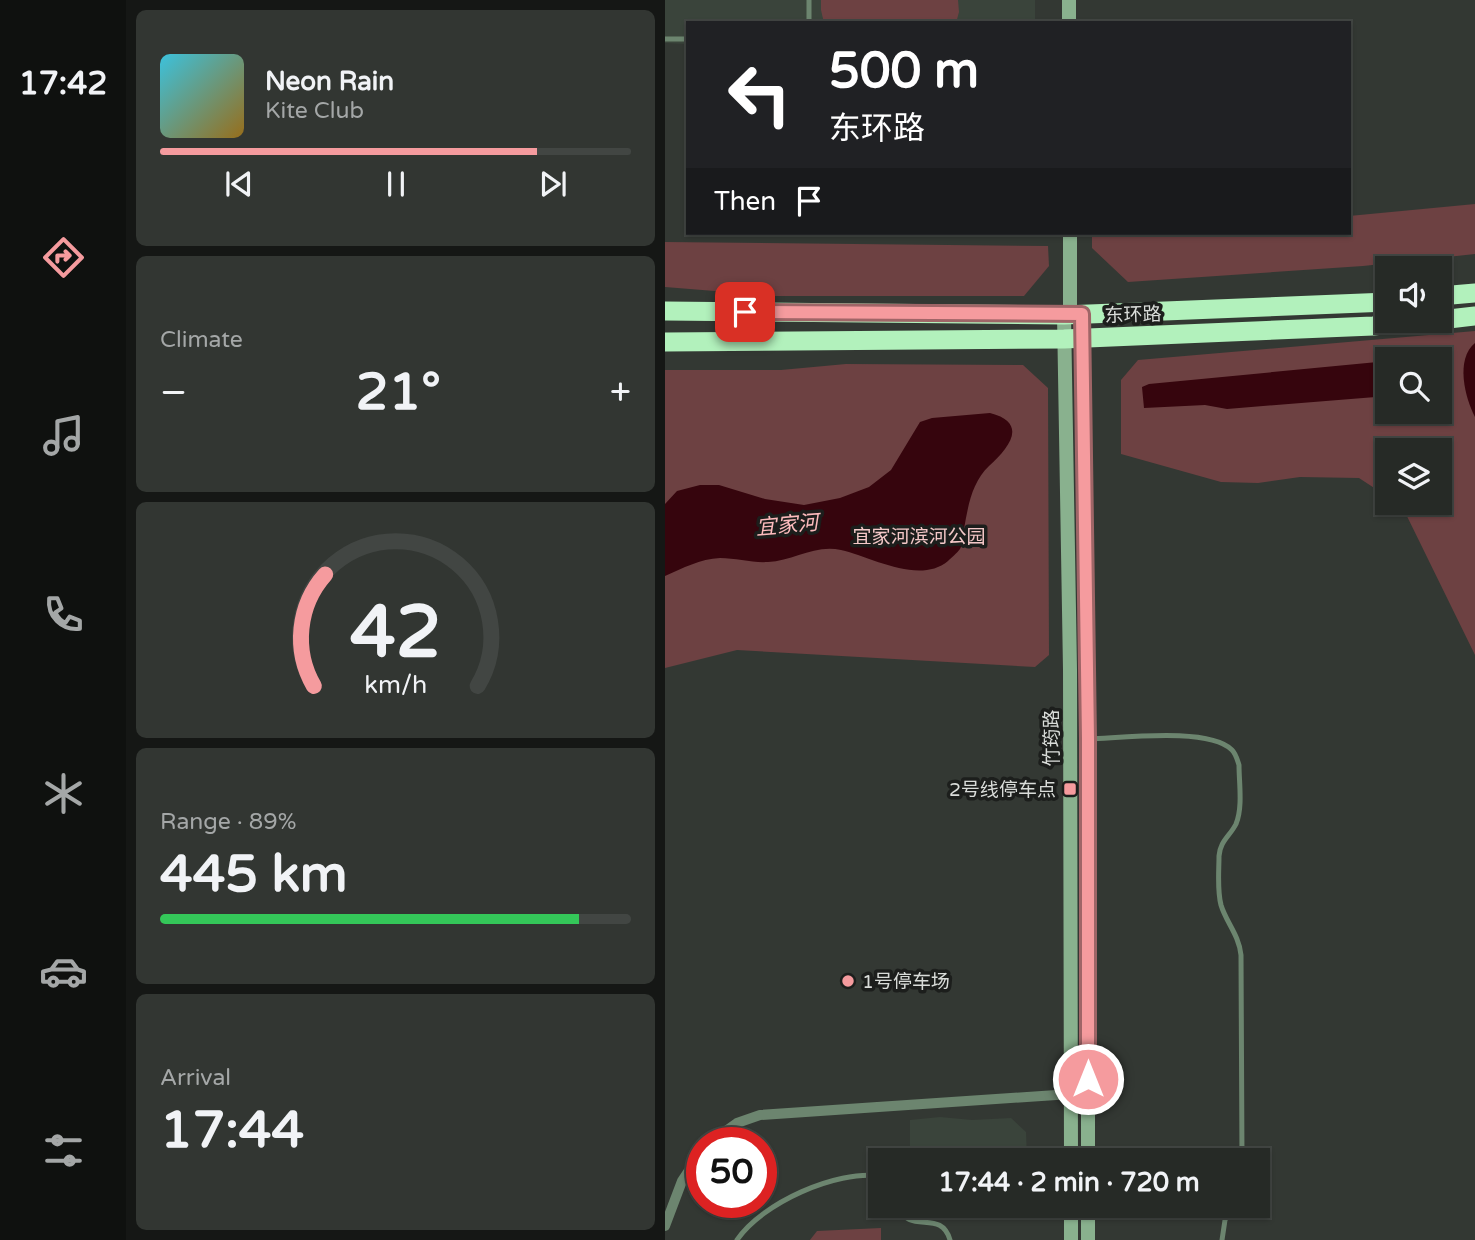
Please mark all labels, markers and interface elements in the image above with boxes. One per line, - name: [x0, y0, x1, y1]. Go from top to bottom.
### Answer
- text: 500 m: [829, 42, 979, 101]
- icon: left: [714, 49, 805, 140]
- text: 17:42: [19, 65, 107, 103]
- text: Neon Rain: [265, 66, 394, 97]
- text: Kite Club: [265, 97, 364, 125]
- text: 东环路: [829, 110, 925, 148]
- icon: previous: [220, 165, 258, 203]
- icon: pause: [377, 165, 415, 203]
- icon: next: [534, 165, 572, 203]
- icon: arrive: [790, 182, 828, 220]
- text: Then: [714, 186, 776, 217]
- icon: directions: [39, 233, 88, 282]
- map controls: [1375, 256, 1452, 515]
- button: sound: [1375, 256, 1452, 333]
- pin: [715, 282, 775, 342]
- icon: arrive: [726, 293, 764, 331]
- street label: 东环路: [1104, 303, 1162, 327]
- text: Climate: [160, 326, 243, 354]
- button: search: [1375, 347, 1452, 424]
- text: 21°: [356, 361, 441, 424]
- text: −: [160, 370, 187, 416]
- text: +: [610, 370, 631, 416]
- icon: music: [39, 411, 88, 460]
- button: layers: [1375, 438, 1452, 515]
- water label: 宜家河: [755, 510, 823, 541]
- park label: 宜家河滨河公园: [852, 526, 986, 548]
- text: 42: [350, 589, 441, 677]
- icon: phone: [39, 590, 88, 639]
- text: km/h: [364, 670, 427, 700]
- street label: 竹筠路: [1041, 709, 1063, 767]
- icon: climate: [39, 769, 88, 818]
- place label: 2号线停车点: [949, 779, 1056, 801]
- marker: 2号线停车点: [1062, 781, 1078, 797]
- text: Range · 89%: [160, 808, 296, 836]
- text: 445 km: [160, 843, 348, 906]
- icon: car: [39, 947, 88, 996]
- place label: 1号停车场: [862, 971, 950, 993]
- marker: 1号停车场: [840, 973, 856, 989]
- position arrow: [1051, 1042, 1125, 1116]
- text: Arrival: [160, 1064, 231, 1092]
- text: 17:44: [160, 1099, 304, 1162]
- icon: filters: [39, 1126, 88, 1175]
- speed limit sign: 50: [686, 1127, 777, 1218]
- text: 17:44 · 2 min · 720 m: [938, 1167, 1200, 1198]

